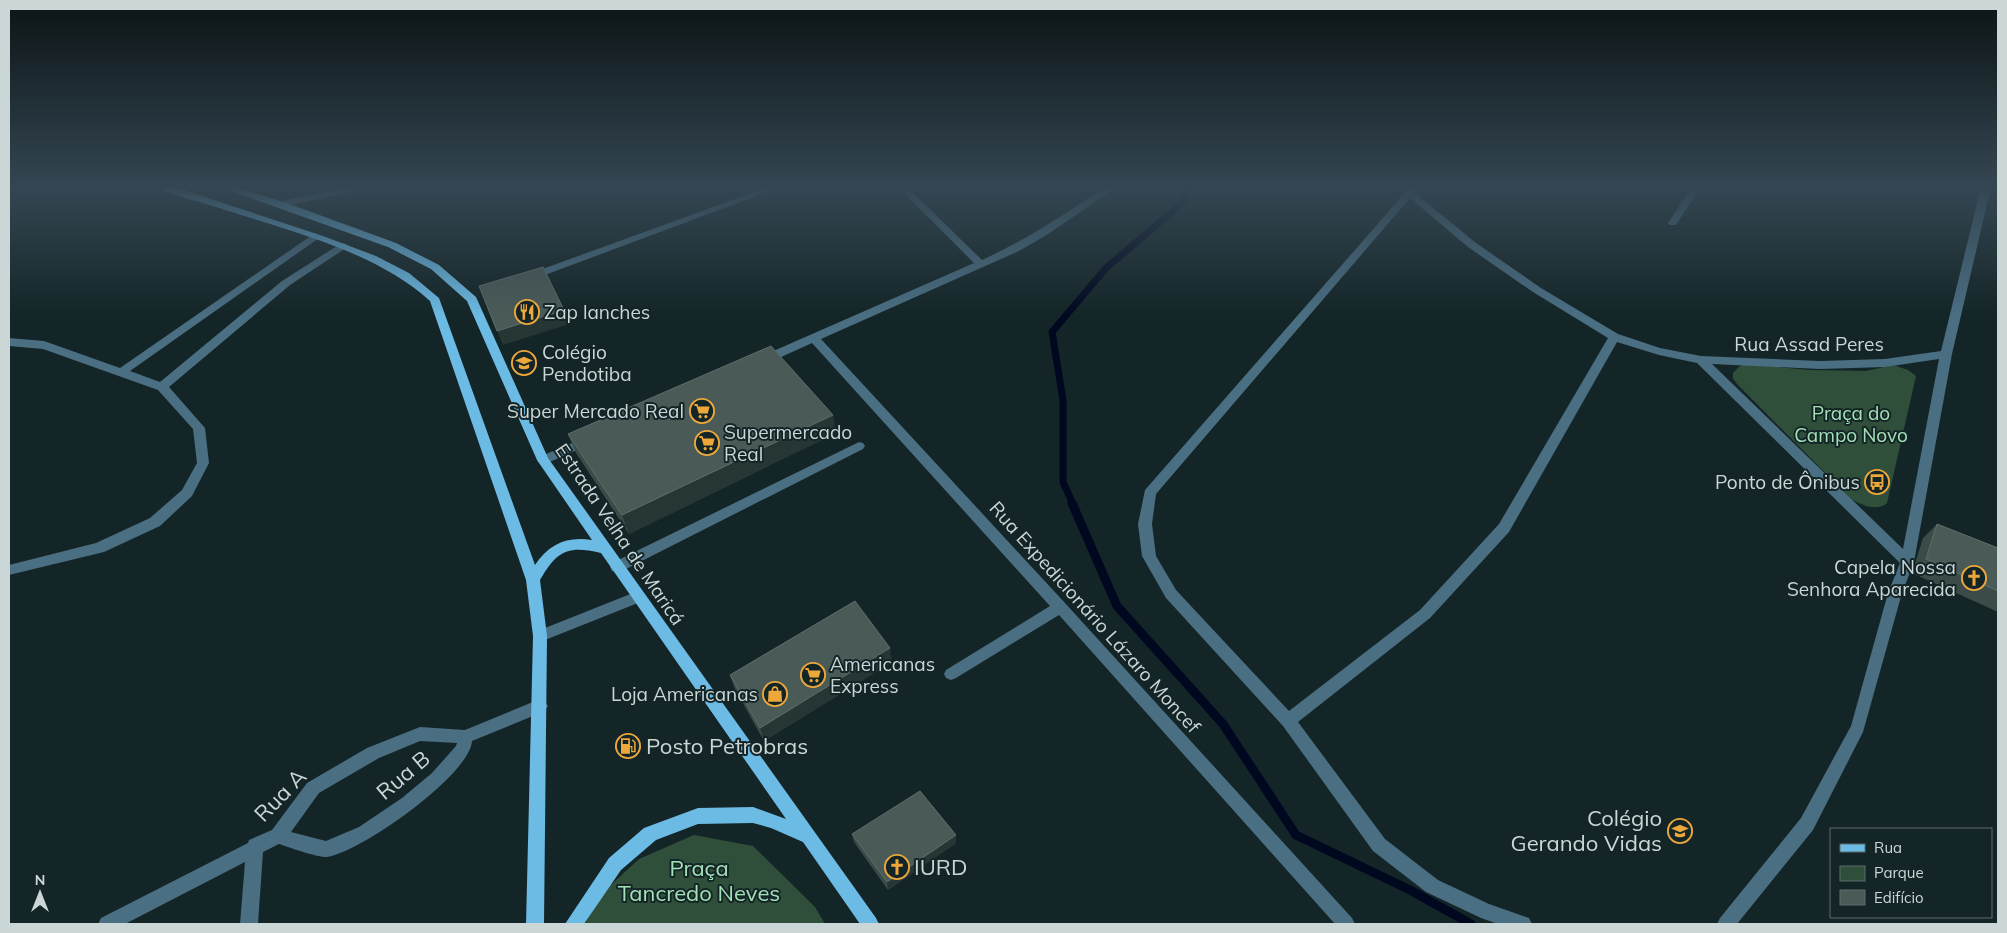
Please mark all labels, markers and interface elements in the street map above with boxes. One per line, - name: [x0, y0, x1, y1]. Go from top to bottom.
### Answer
- restaurant icon: Zap lanches: [514, 299, 540, 325]
- place label: Zap lanches: [544, 300, 650, 324]
- street label: Rua Assad Peres: [1734, 332, 1884, 356]
- place label: Colégio Pendotiba: [542, 340, 632, 386]
- school or university icon: Colégio Pendotiba: [511, 350, 537, 376]
- supermarket icon: Super Mercado Real: [689, 398, 715, 424]
- place label: Super Mercado Real: [507, 399, 684, 423]
- park label: Praça do Campo Novo: [1794, 401, 1908, 447]
- place label: Supermercado Real: [724, 420, 852, 466]
- supermarket icon: Supermercado Real: [694, 430, 720, 456]
- street label: Estrada Velha de Maricá: [550, 439, 690, 629]
- bus stop icon: Ponto de Ônibus: [1864, 469, 1890, 495]
- place label: Ponto de Ônibus: [1715, 470, 1860, 494]
- street label: Rua Expedicionário Lázaro Moncef: [984, 496, 1206, 738]
- place label: Capela Nossa Senhora Aparecida: [1787, 555, 1956, 601]
- church icon: Capela Nossa Senhora Aparecida: [1961, 565, 1987, 591]
- place label: Americanas Express: [830, 652, 935, 698]
- supermarket icon: Americanas Express: [800, 662, 826, 688]
- shop icon: Loja Americanas: [762, 681, 788, 707]
- place label: Loja Americanas: [611, 682, 758, 706]
- place label: Posto Petrobras: [646, 732, 808, 760]
- fuel station icon: Posto Petrobras: [615, 733, 641, 759]
- street label: Rua B: [370, 744, 436, 806]
- street label: Rua A: [248, 763, 312, 827]
- place label: Colégio Gerando Vidas: [1511, 804, 1662, 857]
- school or university icon: Colégio Gerando Vidas: [1667, 818, 1693, 844]
- legend: [1830, 828, 1992, 918]
- text: Rua: [1874, 838, 1902, 857]
- place label: IURD: [914, 853, 967, 881]
- park label: Praça Tancredo Neves: [618, 854, 780, 907]
- church icon: IURD: [884, 854, 910, 880]
- text: Parque: [1874, 863, 1924, 882]
- north arrow: [15, 868, 65, 918]
- text: N: [35, 871, 45, 889]
- text: Edifício: [1874, 888, 1924, 907]

